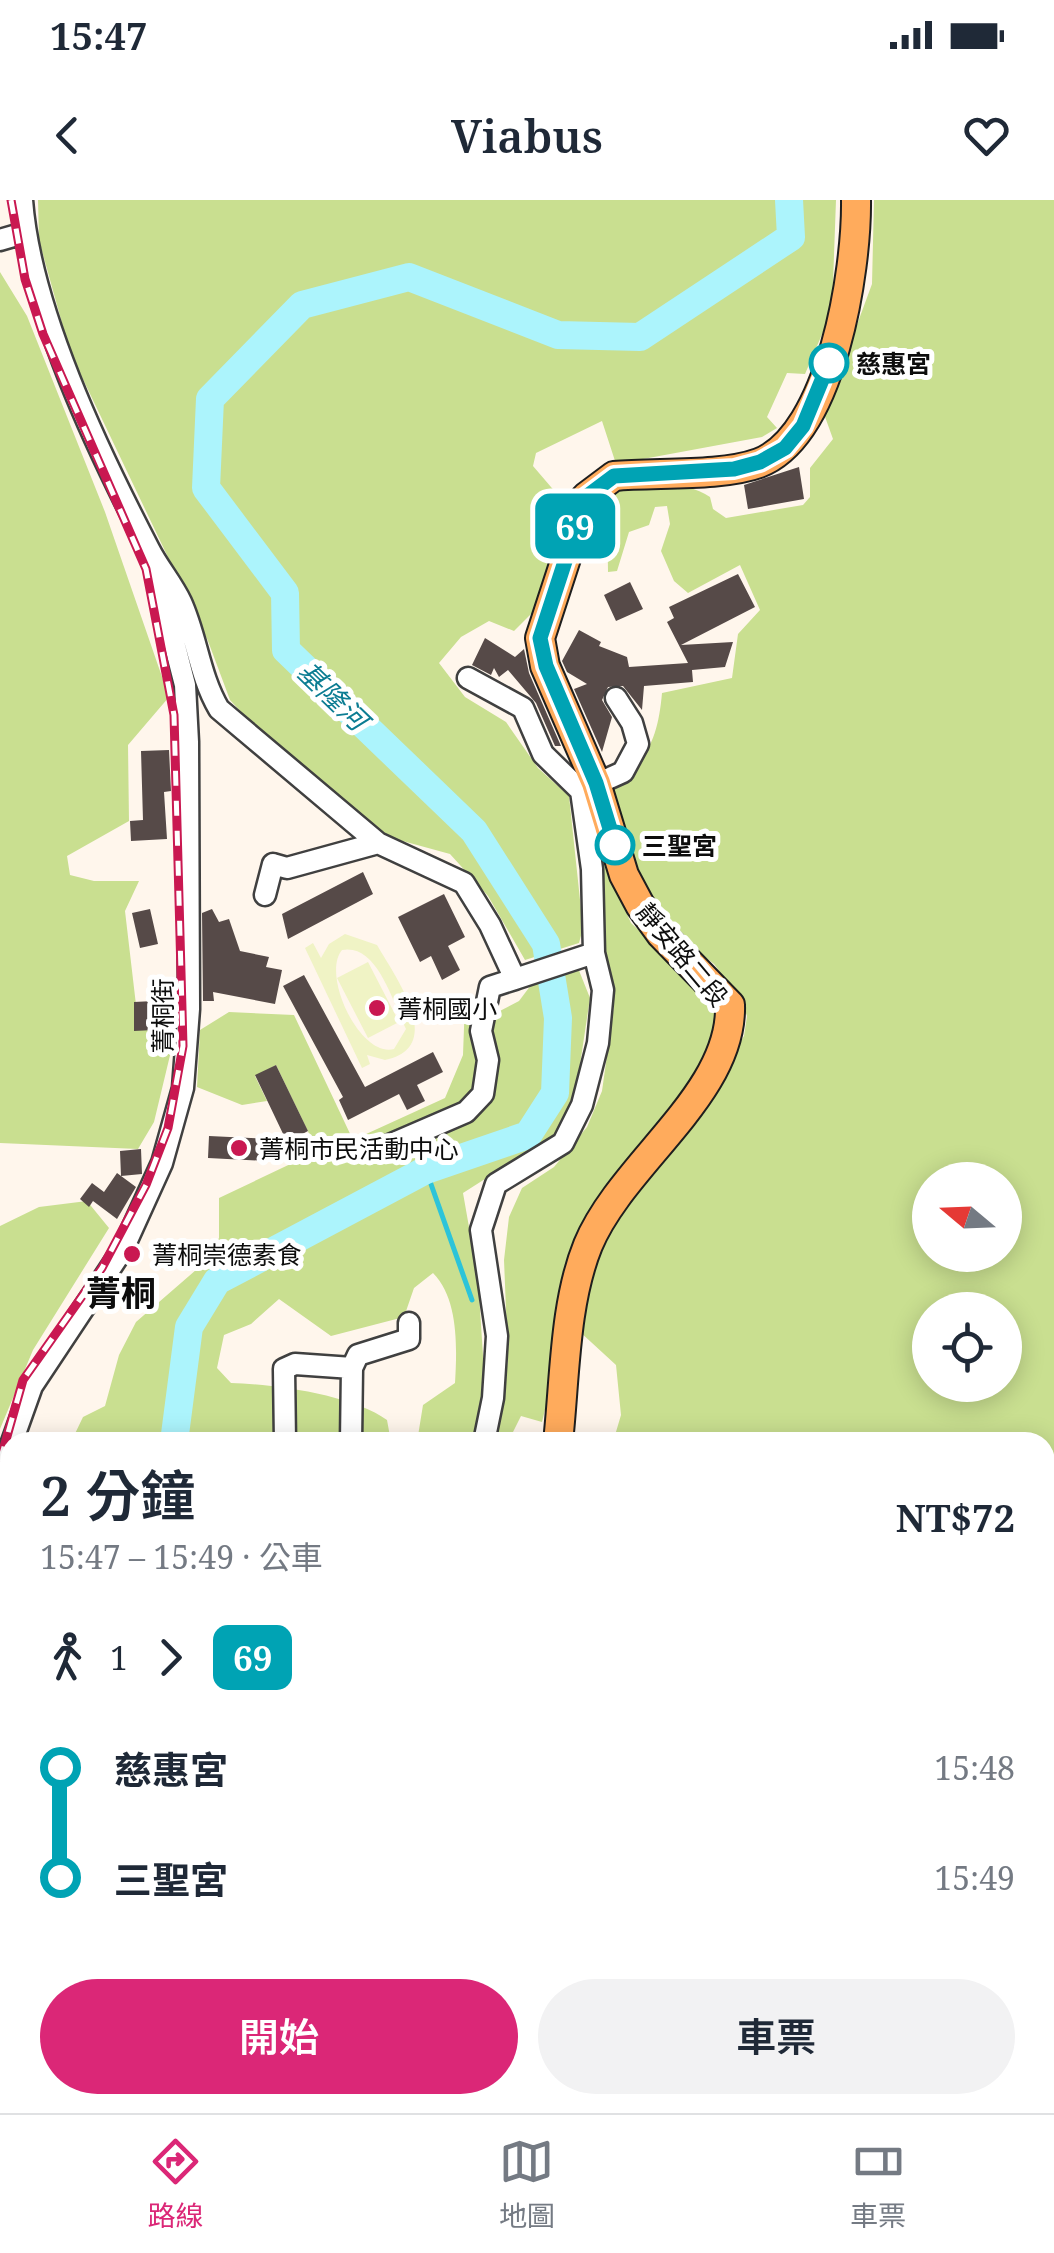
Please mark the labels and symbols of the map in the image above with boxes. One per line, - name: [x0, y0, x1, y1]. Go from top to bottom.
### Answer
- marker: 慈惠宮: [810, 344, 848, 382]
- place label: 慈惠宮: [856, 346, 931, 380]
- line badge: 69: [530, 494, 620, 558]
- water label: 基隆河: [290, 652, 380, 741]
- marker: 三聖宮: [596, 826, 634, 864]
- place label: 三聖宮: [642, 828, 717, 862]
- street label: 靜安路二段: [630, 895, 736, 1013]
- street label: 菁桐街: [145, 978, 179, 1054]
- place label: 菁桐國小: [397, 991, 497, 1025]
- marker: 菁桐國小: [366, 997, 388, 1019]
- place label: 菁桐市民活動中心: [259, 1131, 459, 1165]
- marker: 菁桐市民活動中心: [228, 1137, 250, 1159]
- north arrow: [912, 1162, 1022, 1272]
- place label: 菁桐崇德素食: [152, 1237, 302, 1271]
- marker: 菁桐崇德素食: [121, 1243, 143, 1265]
- district label: 菁桐: [86, 1269, 156, 1316]

